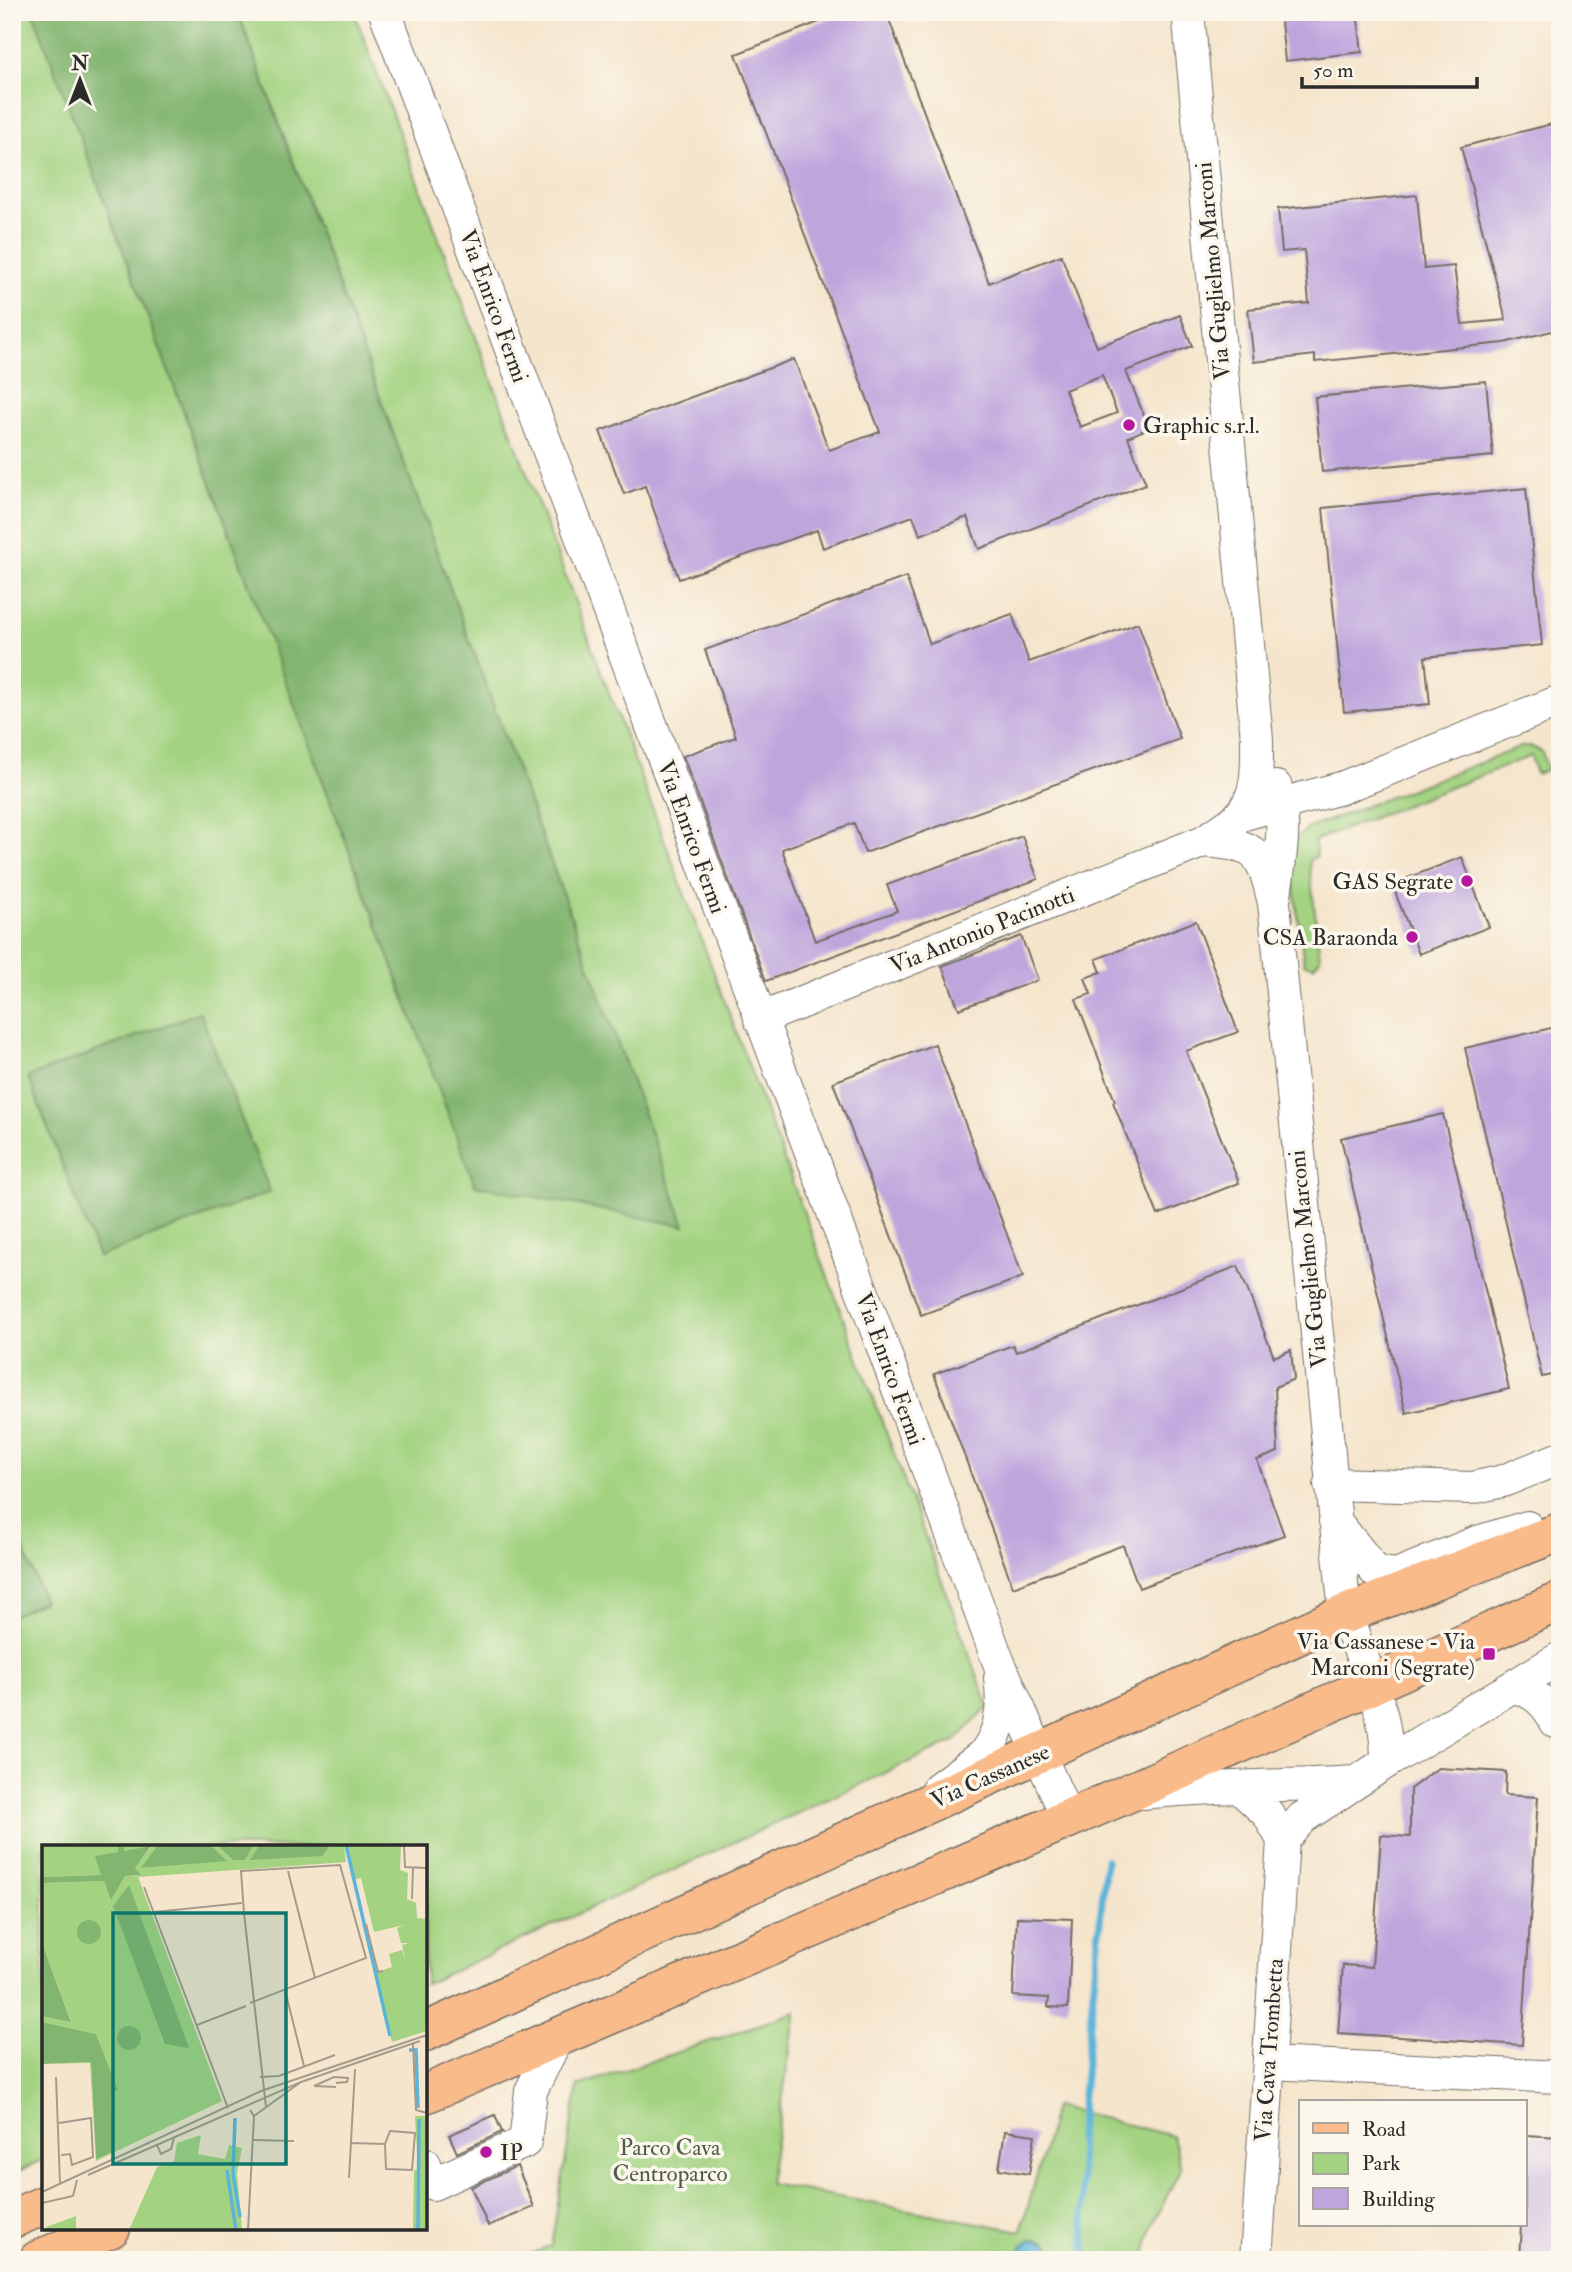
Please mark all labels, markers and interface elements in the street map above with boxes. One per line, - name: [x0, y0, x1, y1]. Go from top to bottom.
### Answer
- north arrow: [46, 46, 116, 116]
- scale bar: [1302, 46, 1478, 90]
- text: N: [70, 52, 89, 76]
- text: 50 m: [1313, 57, 1354, 84]
- street label: Via Guglielmo Marconi: [1189, 161, 1237, 381]
- street label: Via Enrico Fermi: [453, 226, 535, 386]
- place label: Graphic s.r.l.: [1143, 411, 1259, 441]
- marker: Graphic s.r.l.: [1121, 417, 1137, 433]
- street label: Via Enrico Fermi: [651, 757, 733, 917]
- place label: GAS Segrate: [1333, 867, 1453, 896]
- marker: GAS Segrate: [1459, 873, 1475, 889]
- street label: Via Antonio Pacinotti: [885, 880, 1079, 980]
- place label: CSA Baraonda: [1263, 923, 1399, 952]
- marker: CSA Baraonda: [1404, 929, 1420, 945]
- street label: Via Guglielmo Marconi: [1282, 1149, 1334, 1369]
- street label: Via Enrico Fermi: [849, 1289, 931, 1449]
- place label: Via Cassanese - Via Marconi (Segrate): [1297, 1627, 1476, 1682]
- marker: Via Cassanese - Via Marconi (Segrate): [1481, 1646, 1497, 1662]
- street label: Via Cassanese: [926, 1737, 1054, 1815]
- inset map: [42, 1845, 427, 2230]
- street label: Via Cava Trombetta: [1248, 1957, 1290, 2143]
- legend: [1299, 2100, 1526, 2226]
- text: Road: [1362, 2116, 1407, 2143]
- park label: Parco Cava Centroparco: [612, 2133, 728, 2189]
- place label: IP: [500, 2138, 523, 2167]
- marker: IP: [478, 2144, 494, 2160]
- text: Park: [1362, 2150, 1400, 2177]
- text: Building: [1362, 2186, 1435, 2213]

